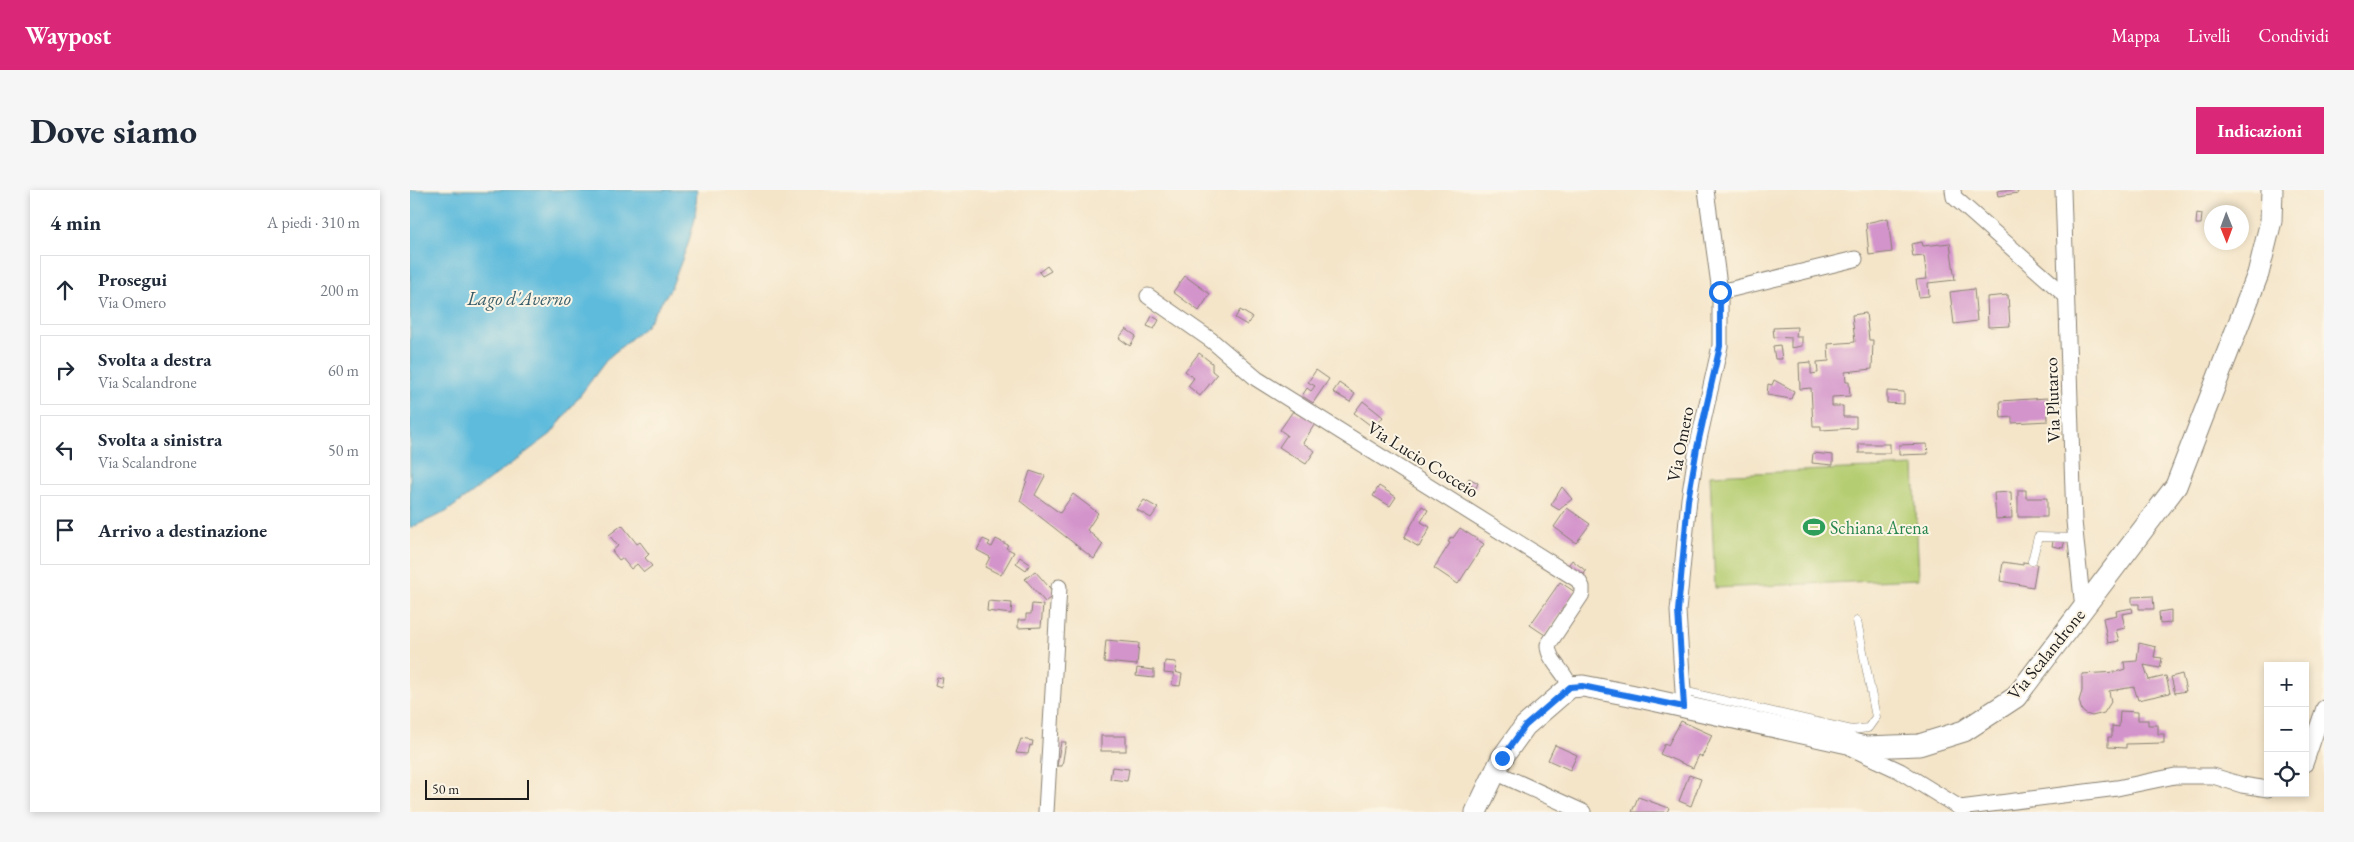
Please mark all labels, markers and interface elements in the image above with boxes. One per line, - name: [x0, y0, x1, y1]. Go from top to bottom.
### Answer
- text: Waypost: [25, 20, 111, 51]
- text: Mappa: [2111, 24, 2160, 47]
- text: Livelli: [2188, 24, 2230, 47]
- text: Condividi: [2258, 24, 2329, 47]
- button: Indicazioni: [2196, 107, 2324, 154]
- text: Dove siamo: [30, 108, 197, 153]
- north arrow: [2204, 205, 2249, 250]
- text: 4 min: [50, 209, 101, 236]
- text: A piedi · 310 m: [267, 212, 360, 233]
- text: Prosegui: [98, 267, 167, 292]
- icon: ahead: [51, 276, 79, 304]
- text: 200 m: [320, 280, 359, 301]
- route start: [1709, 281, 1732, 304]
- water label: Lago d'Averno: [466, 286, 571, 311]
- text: Via Omero: [98, 292, 166, 313]
- text: Svolta a destra: [98, 347, 212, 372]
- icon: right: [51, 356, 79, 384]
- street label: Via Plutarco: [2039, 357, 2065, 443]
- text: 60 m: [328, 360, 359, 381]
- text: Via Scalandrone: [98, 372, 197, 393]
- street label: Via Omero: [1661, 404, 1699, 484]
- street label: Via Lucio Cocceio: [1363, 416, 1483, 502]
- text: Svolta a sinistra: [98, 427, 222, 452]
- icon: left: [51, 436, 79, 464]
- text: 50 m: [328, 440, 359, 461]
- text: Via Scalandrone: [98, 452, 197, 473]
- sports icon: Schiana Arena: [1801, 514, 1827, 540]
- icon: arrive: [51, 516, 79, 544]
- place label: Schiana Arena: [1830, 516, 1930, 539]
- text: Arrivo a destinazione: [98, 518, 267, 543]
- street label: Via Scalandrone: [2002, 604, 2090, 704]
- map controls: [2264, 662, 2309, 797]
- button: +: [2264, 662, 2309, 707]
- button: −: [2264, 707, 2309, 752]
- route end: [1491, 747, 1514, 770]
- button: locate: [2264, 752, 2309, 797]
- scale bar: [425, 777, 529, 800]
- text: 50 m: [432, 780, 459, 798]

